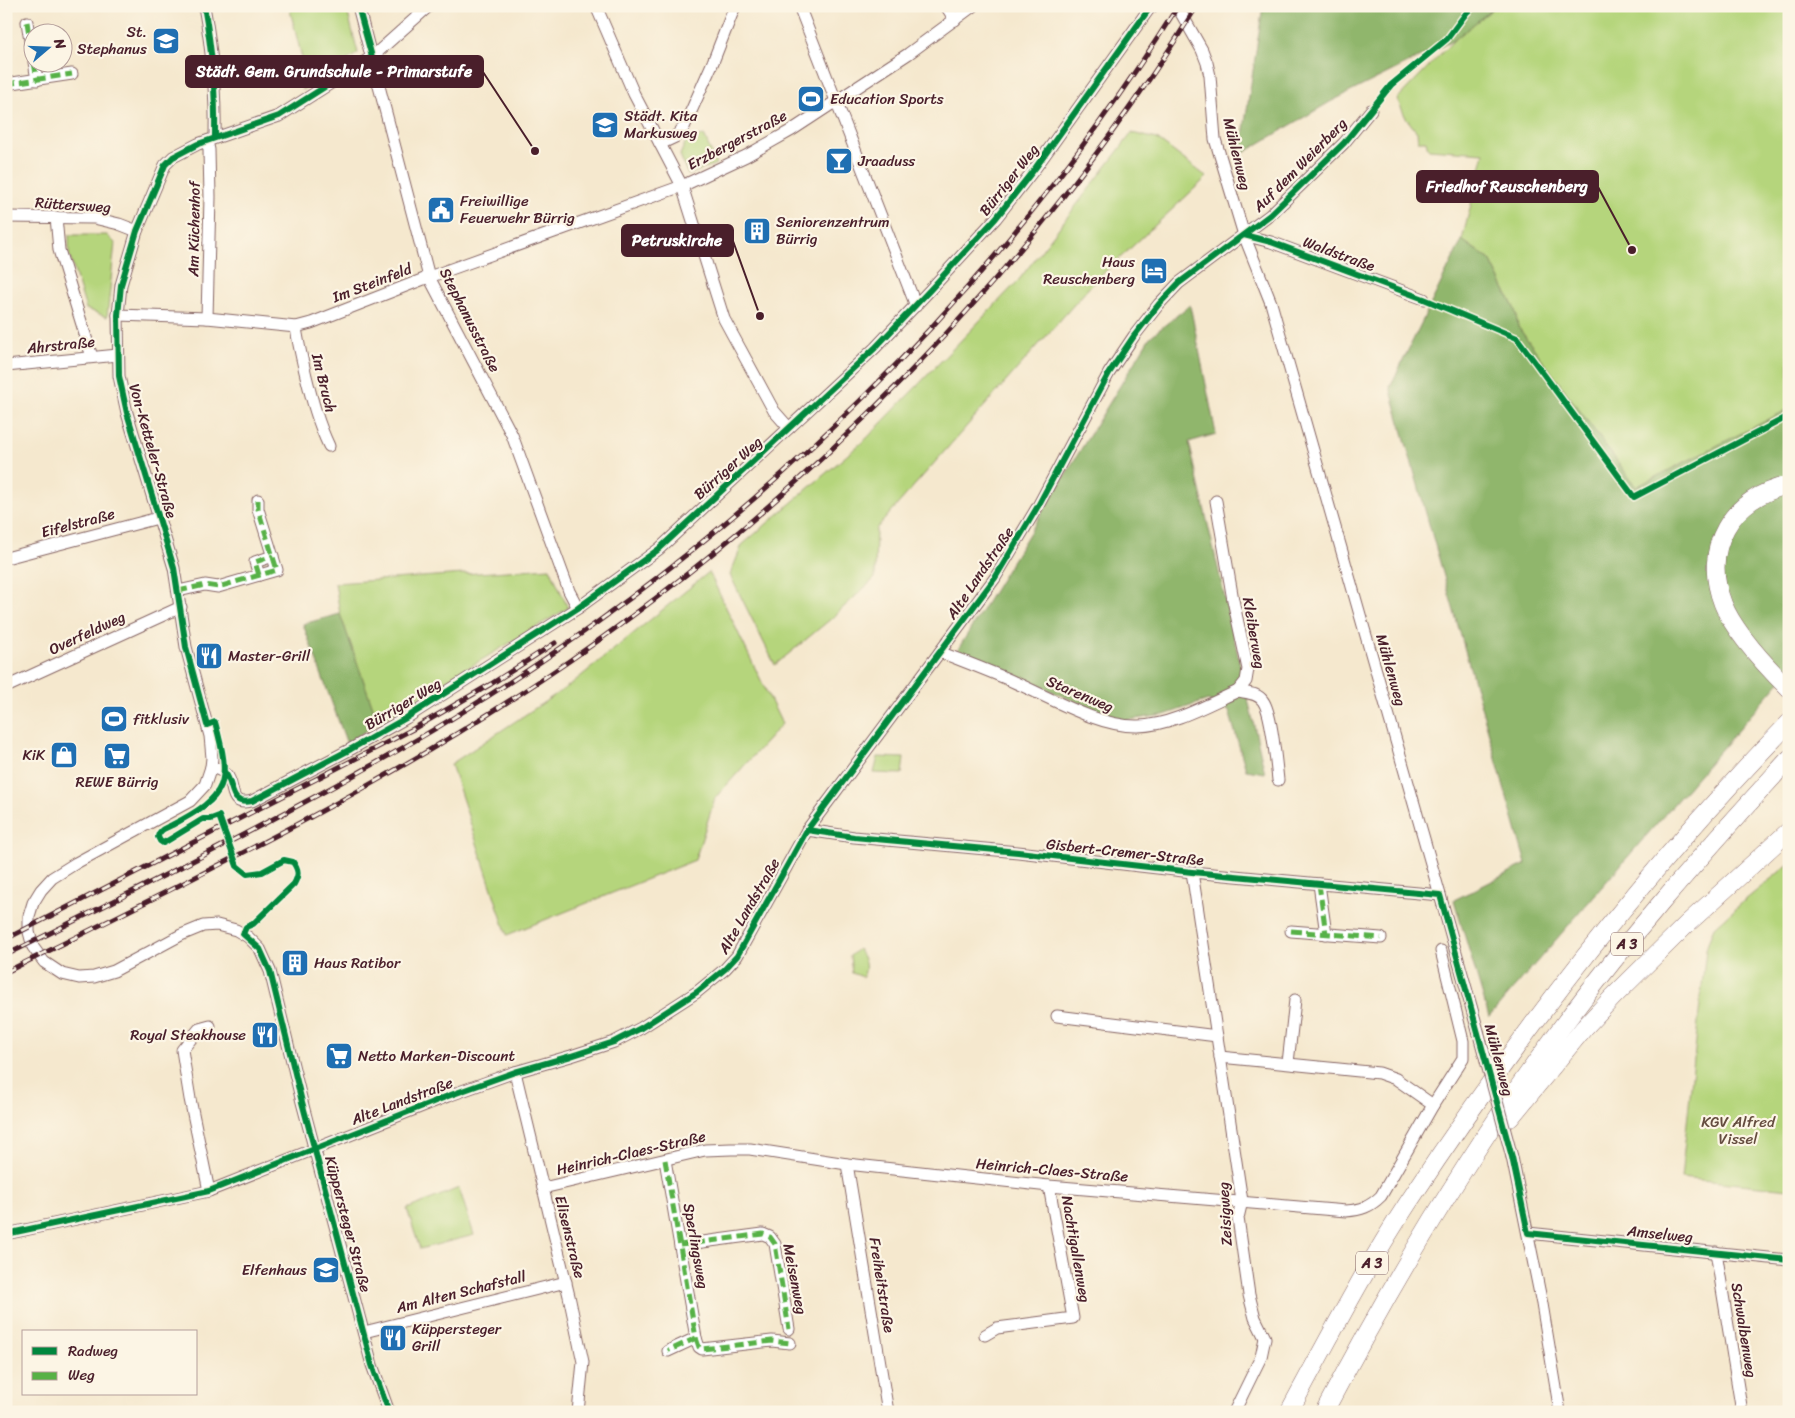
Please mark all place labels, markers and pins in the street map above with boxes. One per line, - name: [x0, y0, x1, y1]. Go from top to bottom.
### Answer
- place label: St. Stephanus: [77, 19, 147, 62]
- school or university icon: St. Stephanus: [151, 26, 181, 56]
- callout: Städt. Gem. Grundschule - Primarstufe: [186, 56, 483, 87]
- sports icon: Education Sports: [796, 84, 826, 114]
- place label: Education Sports: [830, 86, 944, 112]
- place label: Städt. Kita Markusweg: [624, 103, 698, 146]
- school or university icon: Städt. Kita Markusweg: [590, 110, 620, 140]
- bar icon: Jraaduss: [824, 146, 854, 176]
- place label: Jraaduss: [857, 148, 915, 174]
- callout: Friedhof Reuschenberg: [1417, 171, 1598, 202]
- place label: Freiwillige Feuerwehr Bürrig: [460, 188, 575, 231]
- public building icon: Freiwillige Feuerwehr Bürrig: [426, 195, 456, 225]
- place label: Seniorenzentrum Bürrig: [776, 209, 889, 252]
- building icon: Seniorenzentrum Bürrig: [742, 216, 772, 246]
- callout: Petruskirche: [622, 225, 733, 256]
- place label: Haus Reuschenberg: [1043, 249, 1135, 292]
- hotel icon: Haus Reuschenberg: [1139, 256, 1169, 286]
- restaurant icon: Master-Grill: [194, 641, 224, 671]
- place label: Master-Grill: [228, 643, 311, 669]
- sports icon: fitklusiv: [99, 704, 129, 734]
- place label: fitklusiv: [133, 706, 190, 732]
- shop icon: KiK: [49, 740, 79, 770]
- supermarket icon: REWE Bürrig: [102, 741, 132, 771]
- place label: KiK: [23, 742, 46, 768]
- place label: REWE Bürrig: [75, 769, 159, 795]
- building icon: Haus Ratibor: [280, 948, 310, 978]
- place label: Haus Ratibor: [314, 950, 401, 976]
- restaurant icon: Royal Steakhouse: [250, 1020, 280, 1050]
- place label: Royal Steakhouse: [130, 1022, 246, 1048]
- supermarket icon: Netto Marken-Discount: [324, 1041, 354, 1071]
- place label: Netto Marken-Discount: [358, 1043, 515, 1069]
- school or university icon: Elfenhaus: [311, 1255, 341, 1285]
- place label: Elfenhaus: [242, 1257, 307, 1283]
- place label: Küppersteger Grill: [412, 1316, 502, 1359]
- restaurant icon: Küppersteger Grill: [378, 1323, 408, 1353]

